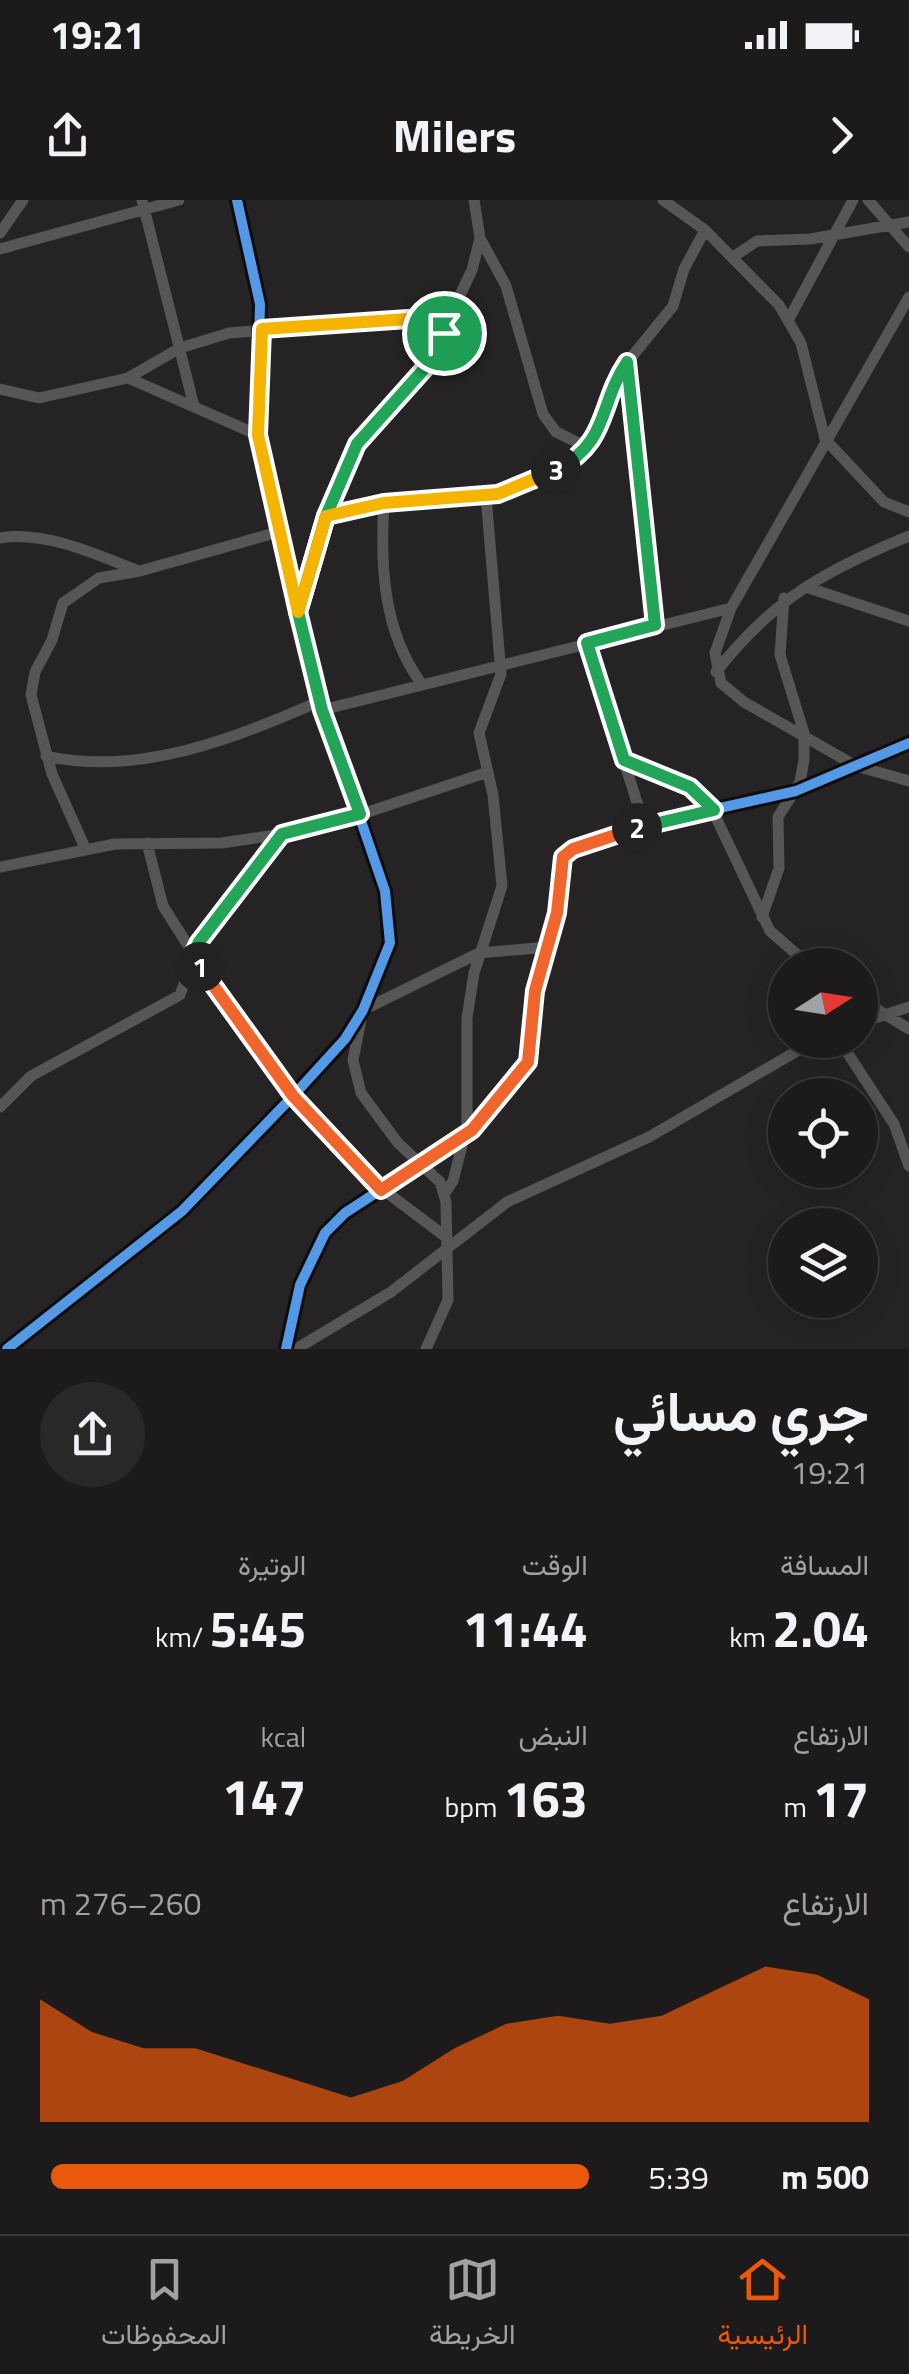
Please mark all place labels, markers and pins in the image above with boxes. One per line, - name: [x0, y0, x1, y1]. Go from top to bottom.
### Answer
- pin: [402, 291, 487, 376]
- pin: 3: [531, 445, 581, 495]
- pin: 2: [612, 803, 662, 853]
- pin: 1: [175, 942, 225, 992]

